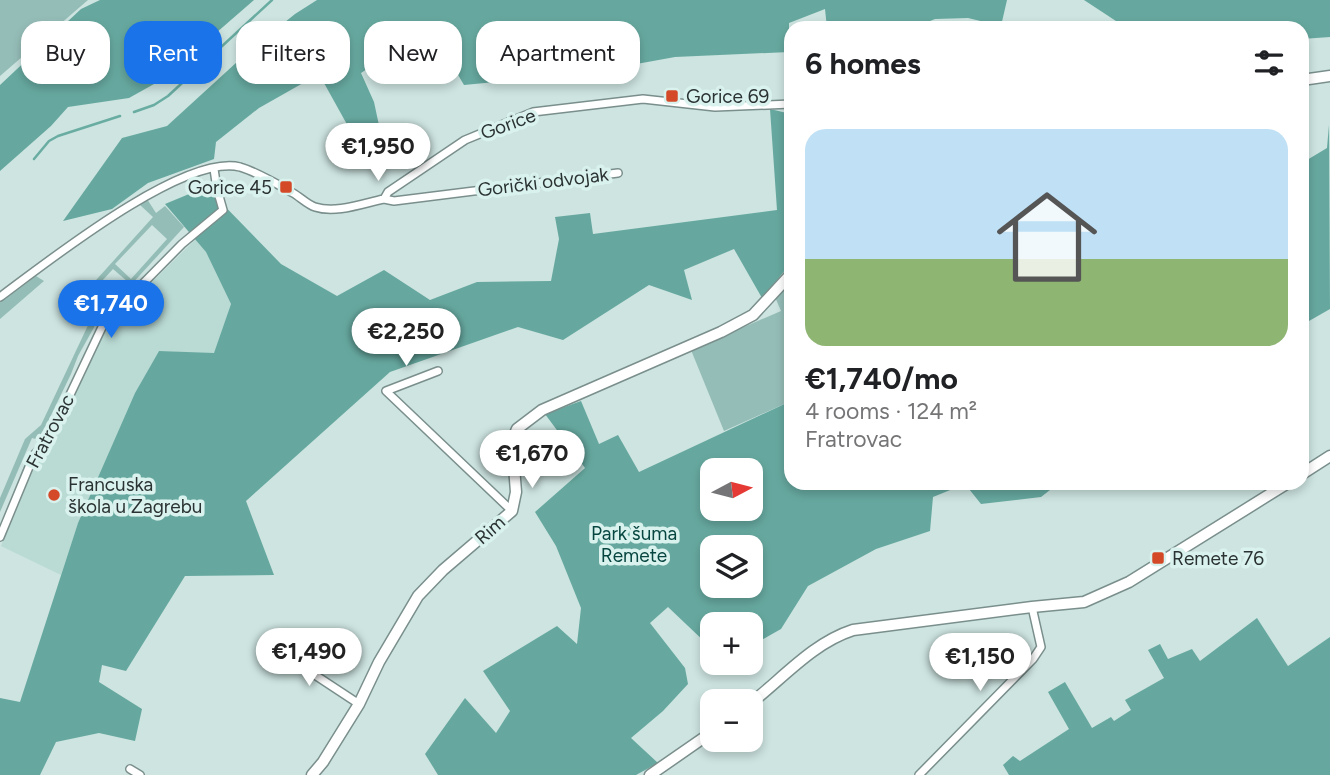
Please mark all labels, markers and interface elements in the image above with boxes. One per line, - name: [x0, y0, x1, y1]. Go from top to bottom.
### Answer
- chip: Buy: [21, 21, 110, 84]
- chip: Rent: [124, 21, 222, 84]
- chip: Filters: [236, 21, 350, 84]
- chip: New: [364, 21, 462, 84]
- chip: Apartment: [476, 21, 640, 84]
- icon: filters: [1250, 44, 1288, 82]
- text: 6 homes: [805, 45, 921, 82]
- place label: Gorice 69: [686, 85, 769, 108]
- marker: Gorice 69: [664, 88, 680, 104]
- street label: Gorice: [477, 103, 539, 145]
- pin: €1,950: [321, 124, 435, 183]
- text: €1,950: [341, 132, 415, 160]
- street label: Gorički odvojak: [476, 162, 611, 201]
- icon: home: [984, 174, 1110, 300]
- place label: Gorice 45: [188, 176, 272, 199]
- marker: Gorice 45: [278, 179, 294, 195]
- pin: €1,740: [54, 280, 168, 340]
- text: €1,740: [74, 289, 148, 317]
- pin: €2,250: [349, 308, 463, 368]
- text: €2,250: [368, 317, 444, 345]
- text: €1,740/mo: [805, 360, 958, 397]
- street label: Fratrovac: [21, 390, 79, 472]
- text: 4 rooms · 124 m²: [805, 397, 977, 425]
- text: Fratrovac: [805, 425, 902, 453]
- pin: €1,670: [475, 430, 589, 490]
- text: €1,670: [496, 439, 568, 467]
- north arrow: [700, 458, 763, 522]
- map controls: [700, 458, 763, 752]
- place label: Francuska škola u Zagrebu: [68, 473, 202, 518]
- marker: Francuska škola u Zagrebu: [46, 487, 62, 503]
- street label: Rim: [470, 511, 510, 549]
- park label: Park šuma Remete: [591, 522, 677, 567]
- button: layers: [700, 535, 763, 598]
- place label: Remete 76: [1172, 547, 1264, 570]
- marker: Remete 76: [1150, 550, 1166, 566]
- button: +: [700, 612, 763, 675]
- pin: €1,490: [252, 628, 366, 688]
- pin: €1,150: [923, 634, 1037, 693]
- text: €1,490: [272, 637, 346, 665]
- text: €1,150: [945, 642, 1015, 670]
- button: −: [700, 689, 763, 752]

